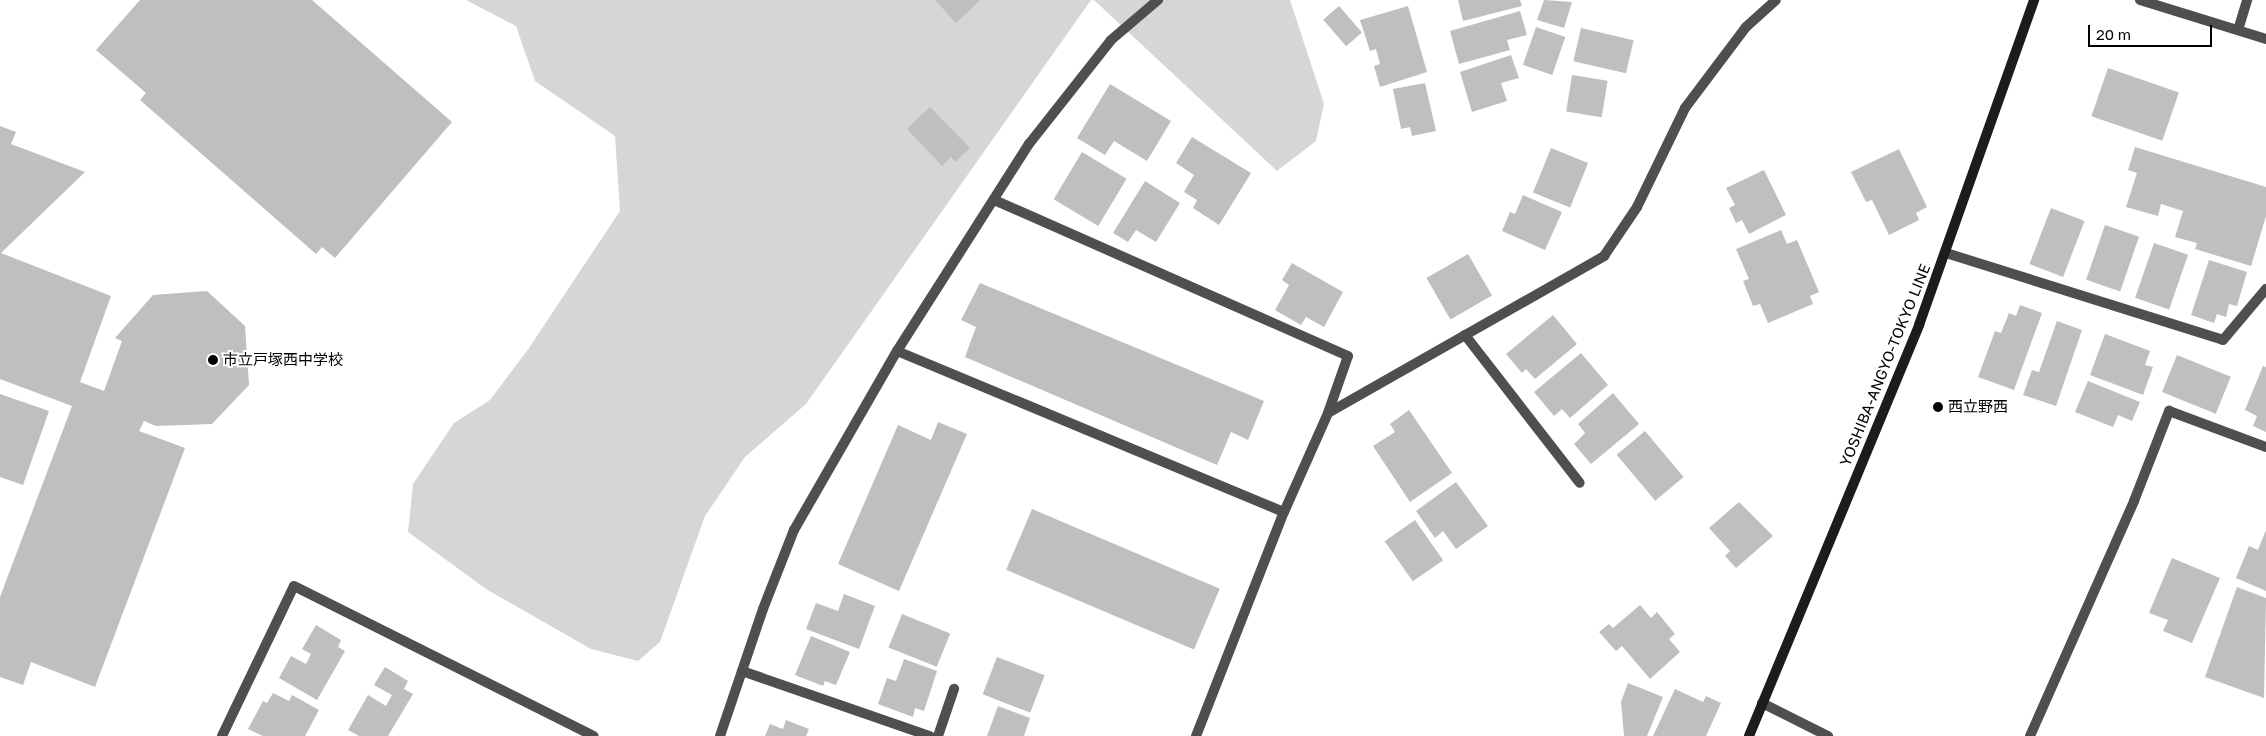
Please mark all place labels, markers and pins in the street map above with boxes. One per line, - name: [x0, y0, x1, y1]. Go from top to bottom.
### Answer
- place label: 市立戸塚西中学校: [223, 351, 343, 369]
- marker: 市立戸塚西中学校: [207, 354, 219, 366]
- place label: 西立野西: [1948, 398, 2008, 416]
- marker: 西立野西: [1932, 401, 1944, 413]

